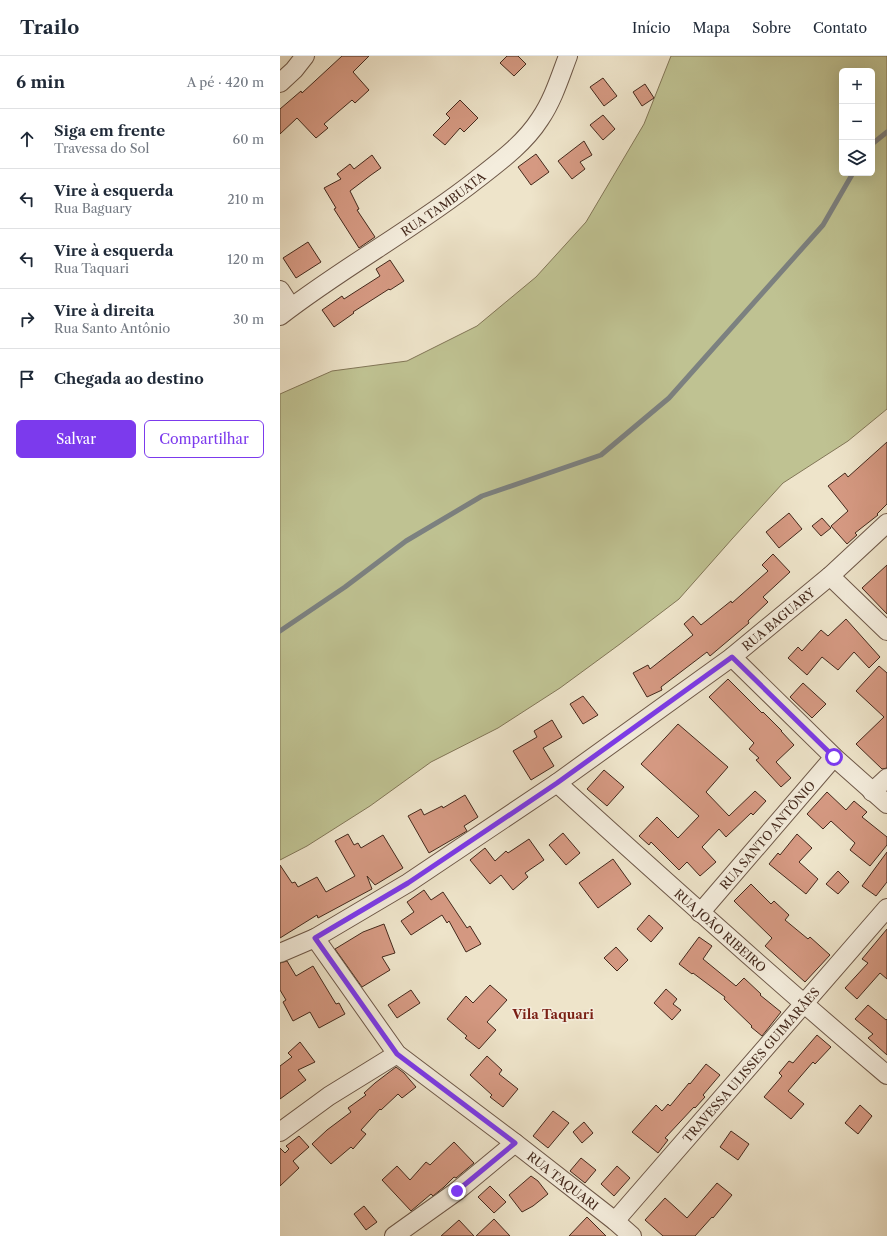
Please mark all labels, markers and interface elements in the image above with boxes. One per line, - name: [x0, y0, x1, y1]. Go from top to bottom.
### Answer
- text: Trailo: [20, 16, 79, 39]
- text: Início: [632, 19, 671, 37]
- text: Mapa: [693, 19, 730, 37]
- text: Sobre: [752, 19, 791, 37]
- text: Contato: [813, 19, 867, 37]
- map controls: [839, 68, 875, 176]
- button: +: [839, 68, 875, 104]
- text: 6 min: [16, 72, 65, 92]
- text: A pé · 420 m: [187, 74, 264, 90]
- button: −: [839, 104, 875, 140]
- text: Siga em frente: [54, 121, 165, 140]
- icon: ahead: [16, 128, 38, 150]
- text: 60 m: [233, 131, 264, 147]
- text: Travessa do Sol: [54, 140, 149, 156]
- button: layers: [839, 140, 875, 176]
- street label: RUA TAMBUATA: [398, 168, 489, 239]
- text: Vire à esquerda: [54, 181, 173, 200]
- icon: left: [16, 188, 38, 210]
- text: 210 m: [227, 191, 264, 207]
- text: Rua Baguary: [54, 200, 132, 216]
- text: Vire à esquerda: [54, 241, 173, 260]
- icon: left: [16, 248, 38, 270]
- text: 120 m: [227, 251, 264, 267]
- text: Rua Taquari: [54, 260, 129, 276]
- text: Vire à direita: [54, 301, 154, 320]
- icon: right: [16, 308, 38, 330]
- text: 30 m: [233, 311, 264, 327]
- text: Rua Santo Antônio: [54, 320, 170, 336]
- icon: arrive: [16, 368, 38, 390]
- text: Chegada ao destino: [54, 369, 204, 388]
- button: Salvar: [16, 420, 136, 458]
- button: Compartilhar: [144, 420, 264, 458]
- street label: RUA BAGUARY: [739, 584, 818, 653]
- route start: [825, 748, 843, 766]
- street label: RUA SANTO ANTÔNIO: [716, 777, 818, 892]
- street label: RUA JOÃO RIBEIRO: [672, 885, 770, 975]
- street label: TRAVESSA ULISSES GUIMARÃES: [679, 984, 822, 1146]
- district label: Vila Taquari: [511, 1006, 594, 1022]
- street label: RUA TAQUARI: [525, 1148, 602, 1213]
- route end: [448, 1182, 466, 1200]

